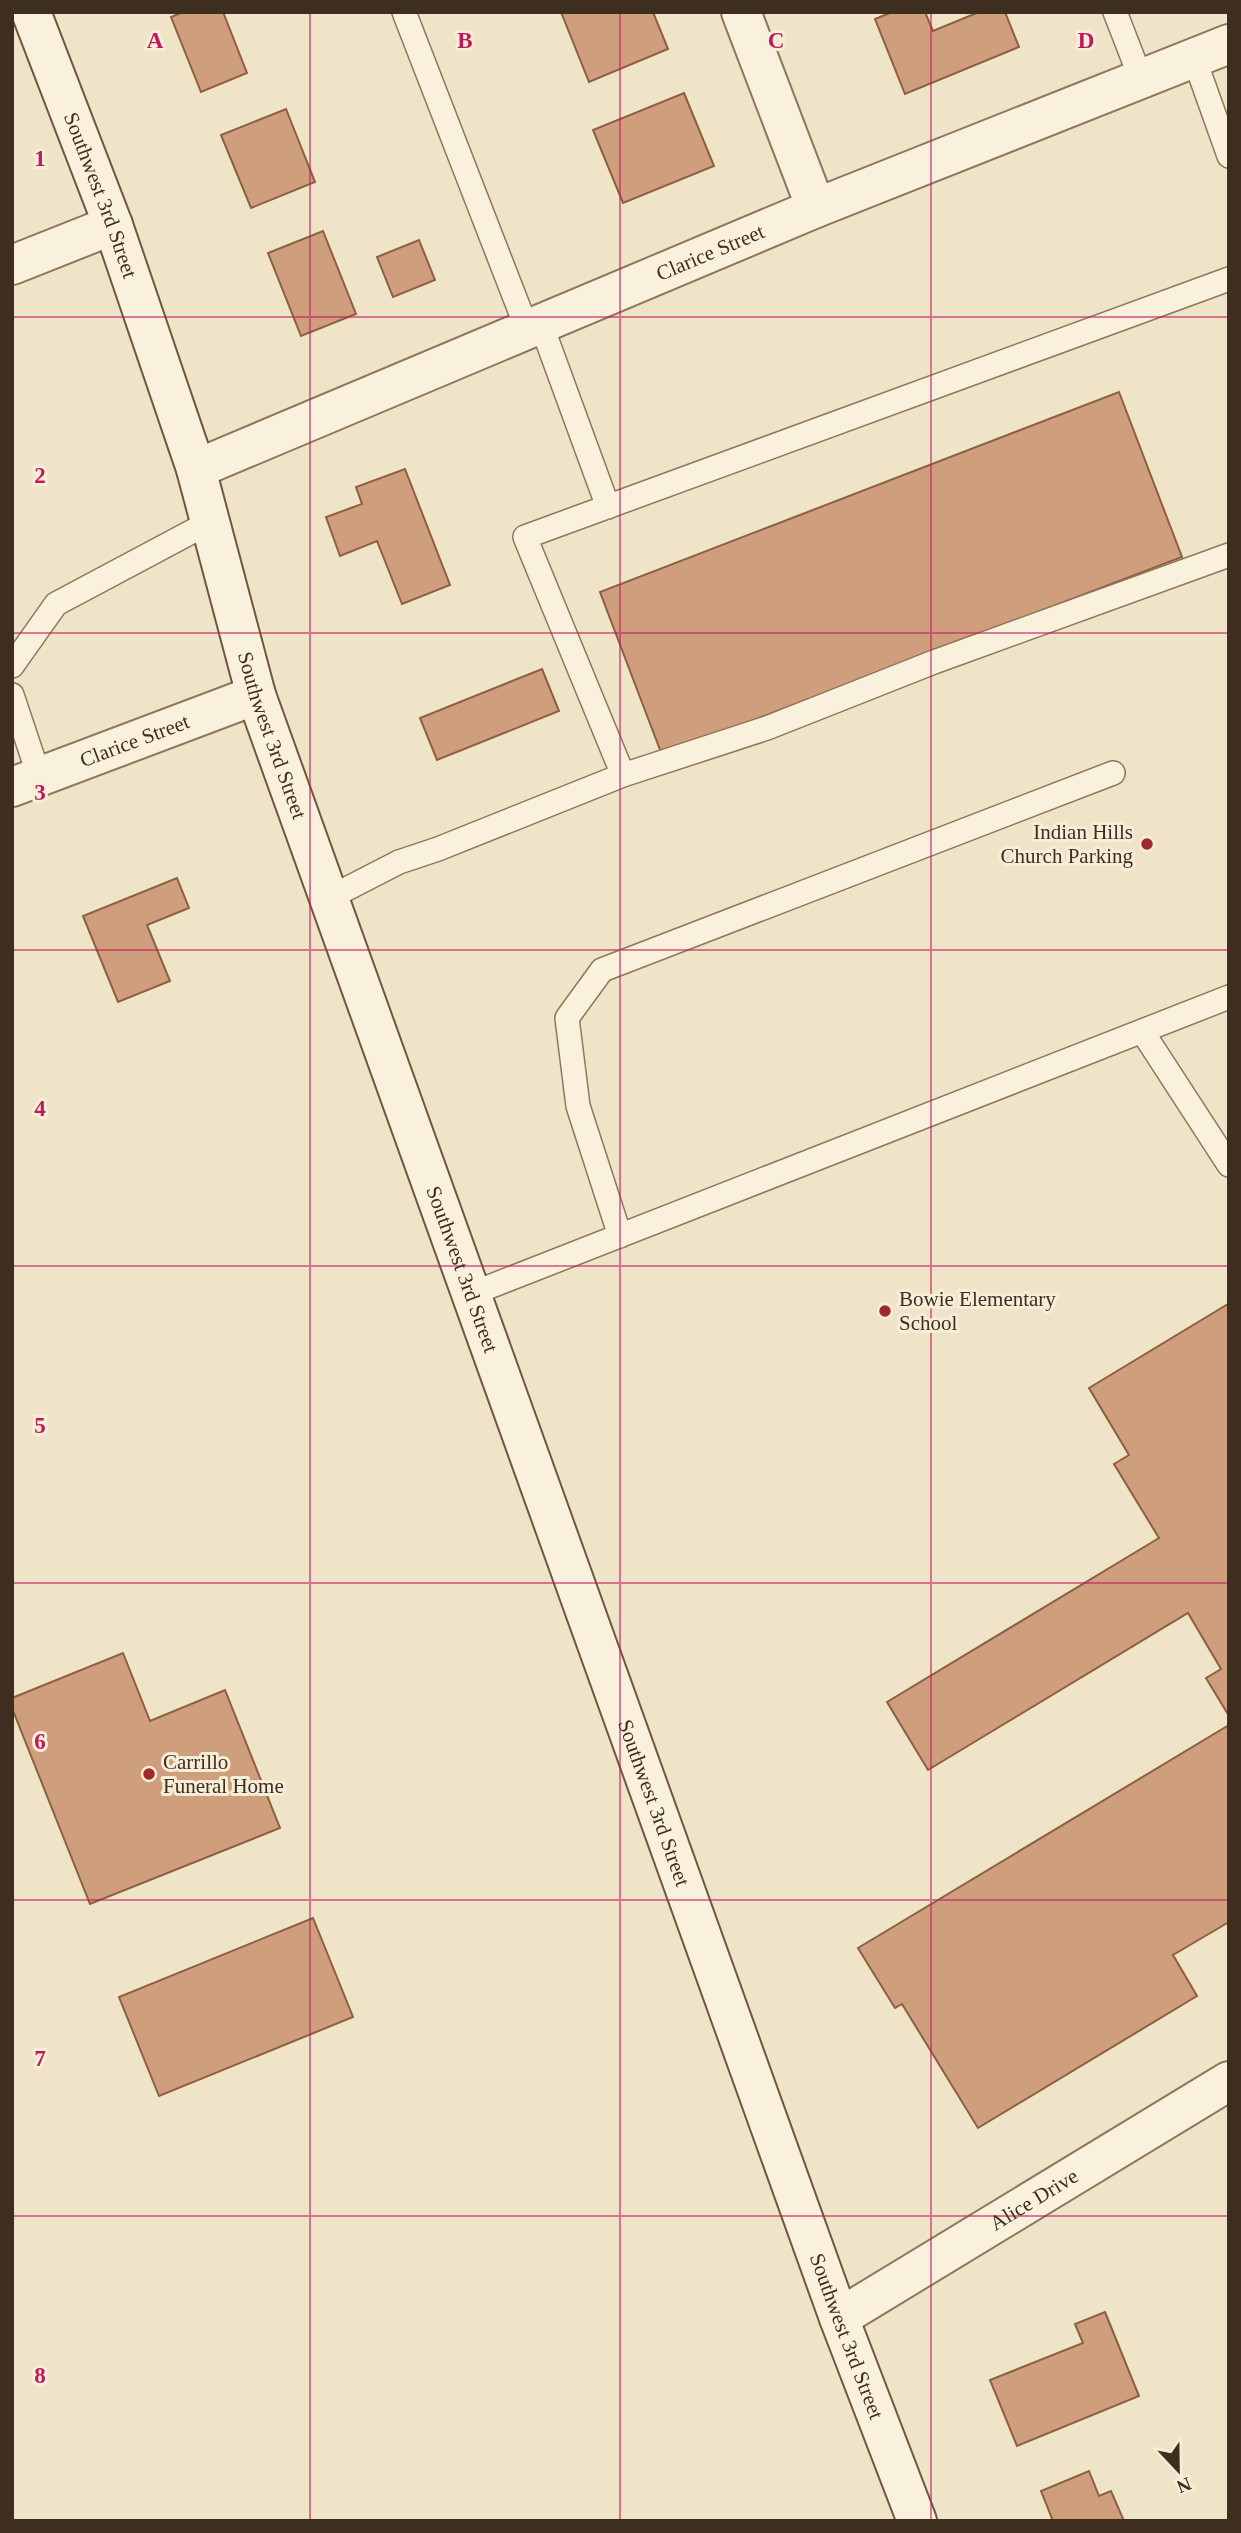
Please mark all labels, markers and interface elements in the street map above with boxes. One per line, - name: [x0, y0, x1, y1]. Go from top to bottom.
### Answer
- text: A: [147, 28, 164, 53]
- text: B: [457, 28, 473, 53]
- text: C: [768, 28, 784, 53]
- text: D: [1078, 28, 1094, 53]
- street label: Southwest 3rd Street: [59, 109, 142, 281]
- text: 1: [34, 146, 46, 171]
- street label: Clarice Street: [653, 219, 768, 286]
- text: 2: [34, 463, 46, 488]
- street label: Southwest 3rd Street: [233, 649, 312, 822]
- street label: Clarice Street: [77, 709, 193, 772]
- text: 3: [34, 780, 46, 805]
- place label: Indian Hills Church Parking: [1001, 820, 1133, 868]
- marker: Indian Hills Church Parking: [1139, 836, 1155, 852]
- text: 4: [34, 1096, 46, 1121]
- street label: Southwest 3rd Street: [421, 1183, 503, 1356]
- place label: Bowie Elementary School: [899, 1287, 1056, 1335]
- marker: Bowie Elementary School: [877, 1303, 893, 1319]
- text: 5: [34, 1413, 46, 1438]
- street label: Southwest 3rd Street: [613, 1716, 695, 1889]
- text: 6: [34, 1729, 46, 1754]
- place label: Carrillo Funeral Home: [163, 1750, 284, 1798]
- marker: Carrillo Funeral Home: [141, 1766, 157, 1782]
- text: 7: [34, 2046, 46, 2071]
- street label: Alice Drive: [985, 2164, 1082, 2235]
- street label: Southwest 3rd Street: [805, 2250, 889, 2423]
- text: 8: [34, 2363, 46, 2388]
- north arrow: [1143, 2435, 1213, 2505]
- text: N: [1174, 2473, 1194, 2498]

